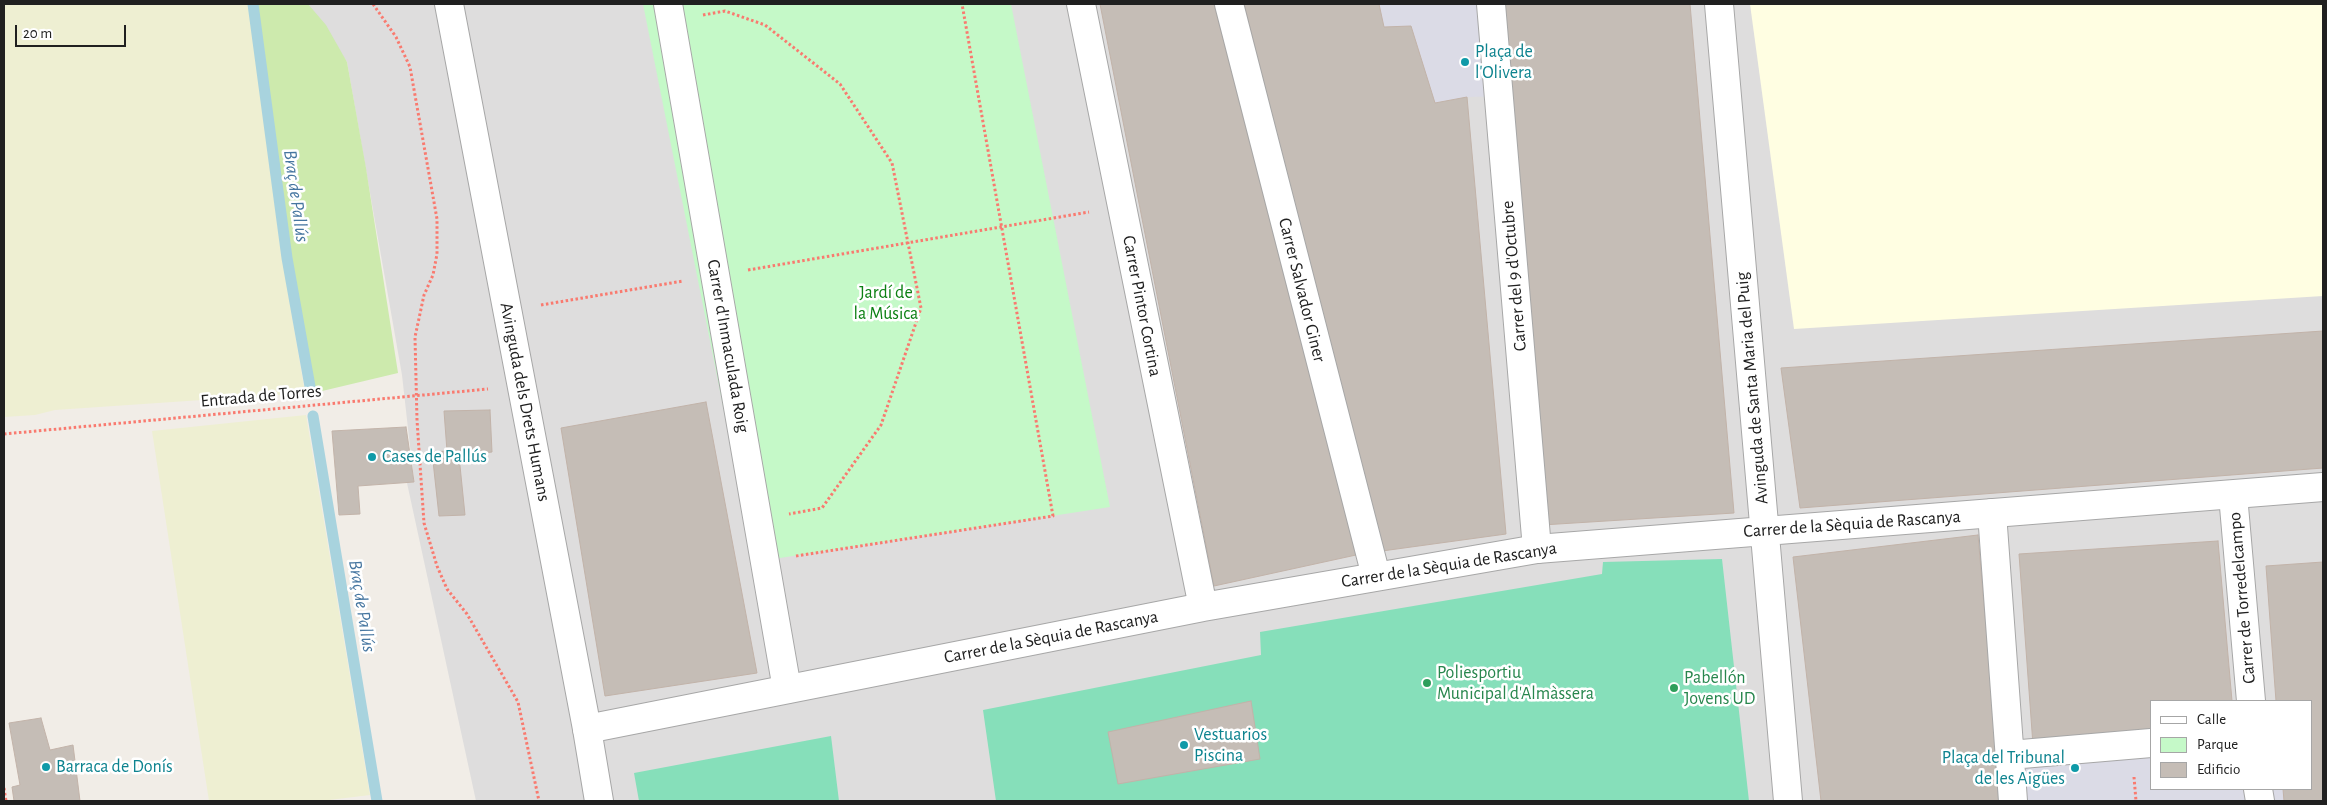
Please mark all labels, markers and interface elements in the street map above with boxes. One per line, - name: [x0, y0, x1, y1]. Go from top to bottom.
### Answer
- scale bar: [18, 15, 129, 47]
- text: 20 m: [23, 26, 52, 41]
- place label: Plaça de l'Olivera: [1475, 41, 1533, 84]
- marker: Plaça de l'Olivera: [1459, 56, 1471, 68]
- water label: Braç de Pallús: [278, 148, 314, 244]
- street label: Carrer del 9 d'Octubre: [1497, 200, 1531, 352]
- street label: Carrer Salvador Giner: [1274, 216, 1330, 364]
- street label: Carrer Pintor Cortina: [1118, 234, 1166, 378]
- street label: Carrer d'Inmaculada Roig: [702, 258, 754, 434]
- street label: Avinguda de Santa Maria del Puig: [1731, 271, 1773, 505]
- park label: Jardí de la Música: [854, 282, 918, 324]
- street label: Avinguda dels Drets Humans: [495, 301, 555, 503]
- street label: Entrada de Torres: [200, 380, 322, 412]
- place label: Cases de Pallús: [382, 446, 487, 468]
- marker: Cases de Pallús: [366, 451, 378, 463]
- street label: Carrer de la Sèquia de Rascanya: [1743, 506, 1961, 542]
- street label: Carrer de Torredelcampo: [2224, 511, 2260, 685]
- street label: Carrer de la Sèquia de Rascanya: [1340, 537, 1558, 593]
- water label: Braç de Pallús: [343, 558, 381, 654]
- street label: Carrer de la Sèquia de Rascanya: [942, 606, 1160, 668]
- place label: Poliesportiu Municipal d'Almàssera: [1437, 662, 1594, 704]
- place label: Pabellón Jovens UD: [1684, 667, 1755, 710]
- marker: Poliesportiu Municipal d'Almàssera: [1421, 677, 1433, 689]
- marker: Pabellón Jovens UD: [1668, 682, 1680, 694]
- legend: [2150, 700, 2312, 790]
- text: Calle: [2197, 712, 2226, 727]
- place label: Vestuarios Piscina: [1194, 724, 1267, 766]
- text: Parque: [2197, 737, 2238, 752]
- marker: Vestuarios Piscina: [1178, 739, 1190, 751]
- place label: Plaça del Tribunal de les Aigües: [1942, 747, 2065, 790]
- place label: Barraca de Donís: [56, 756, 173, 778]
- marker: Barraca de Donís: [40, 761, 52, 773]
- marker: Plaça del Tribunal de les Aigües: [2069, 762, 2081, 774]
- text: Edificio: [2197, 762, 2240, 777]

